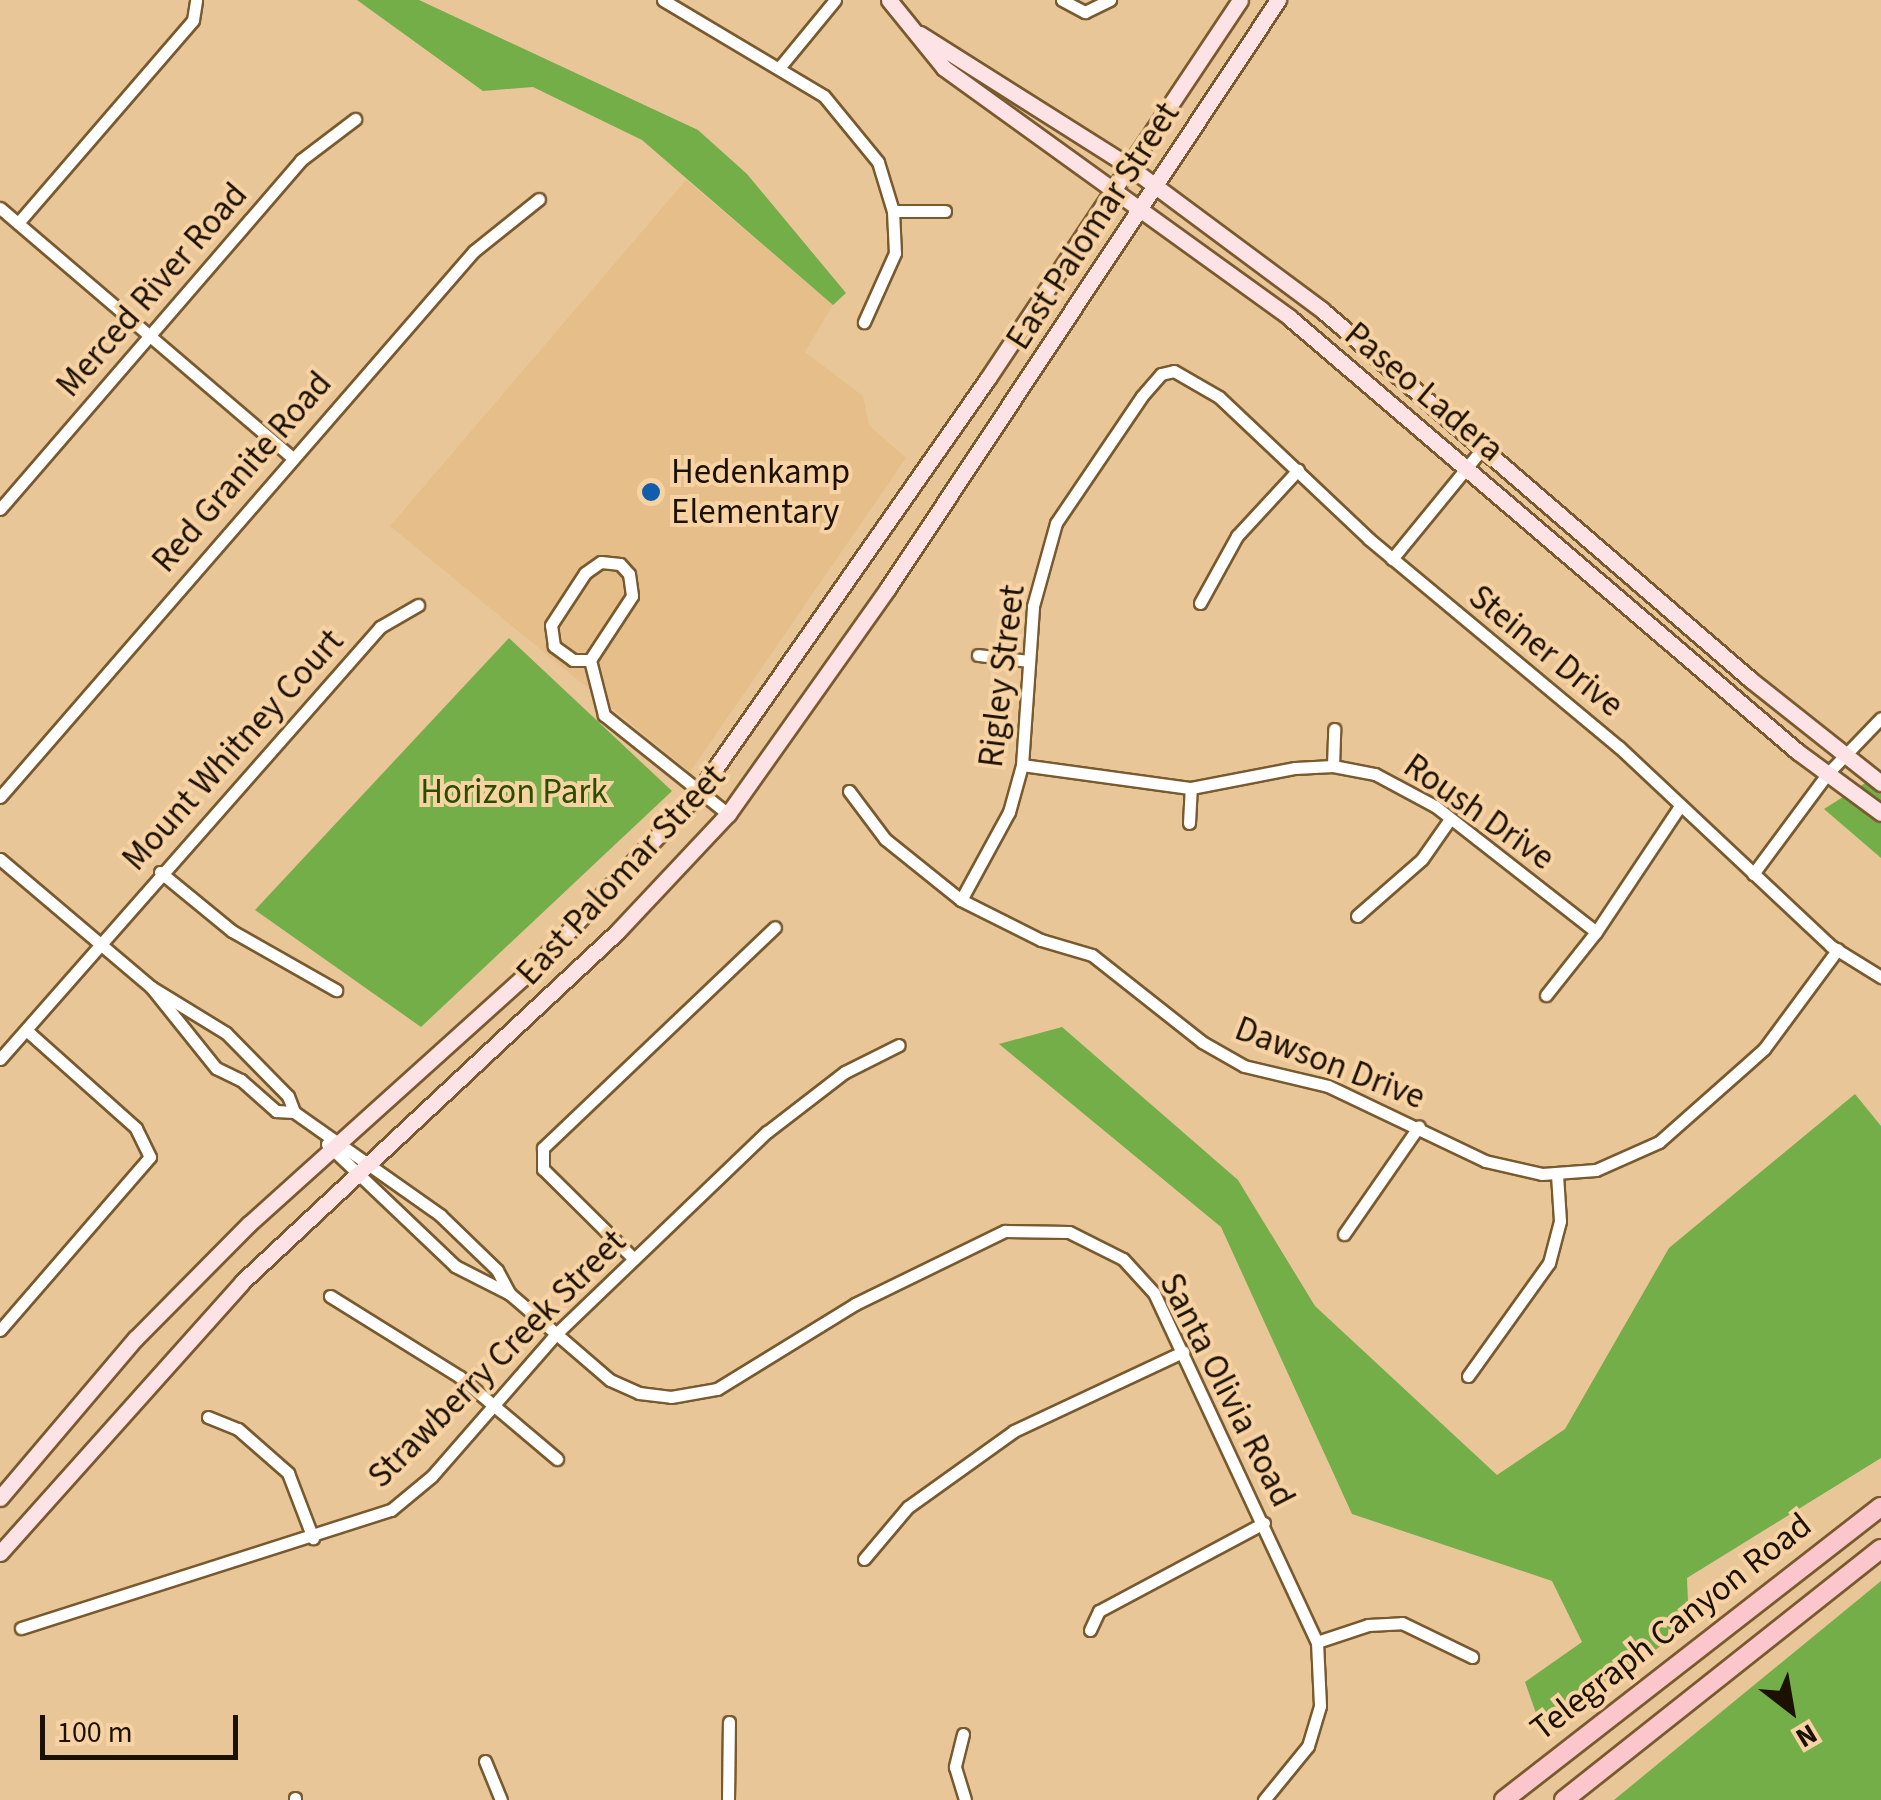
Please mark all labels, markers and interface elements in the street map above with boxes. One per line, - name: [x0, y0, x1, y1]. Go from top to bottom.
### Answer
- street label: East Palomar Street: [997, 95, 1189, 357]
- street label: Merced River Road: [48, 174, 256, 406]
- street label: Paseo Ladera: [1336, 313, 1512, 471]
- street label: Red Granite Road: [143, 363, 341, 581]
- place label: Hedenkamp Elementary: [671, 451, 850, 533]
- marker: Hedenkamp Elementary: [640, 481, 662, 503]
- street label: Steiner Drive: [1460, 576, 1632, 726]
- street label: Rigley Street: [970, 582, 1034, 770]
- street label: Mount Whitney Court: [114, 621, 352, 879]
- street label: Roush Drive: [1396, 745, 1562, 879]
- street label: East Palomar Street: [508, 756, 734, 994]
- park label: Horizon Park: [420, 771, 608, 813]
- street label: Dawson Drive: [1229, 1008, 1431, 1118]
- street label: Strawberry Creek Street: [359, 1221, 635, 1497]
- street label: Santa Olivia Road: [1150, 1266, 1304, 1514]
- street label: Telegraph Canyon Road: [1522, 1504, 1820, 1750]
- north arrow: [1741, 1660, 1841, 1760]
- scale bar: [45, 1695, 242, 1757]
- text: 100 m: [57, 1711, 133, 1754]
- text: N: [1788, 1714, 1825, 1758]

